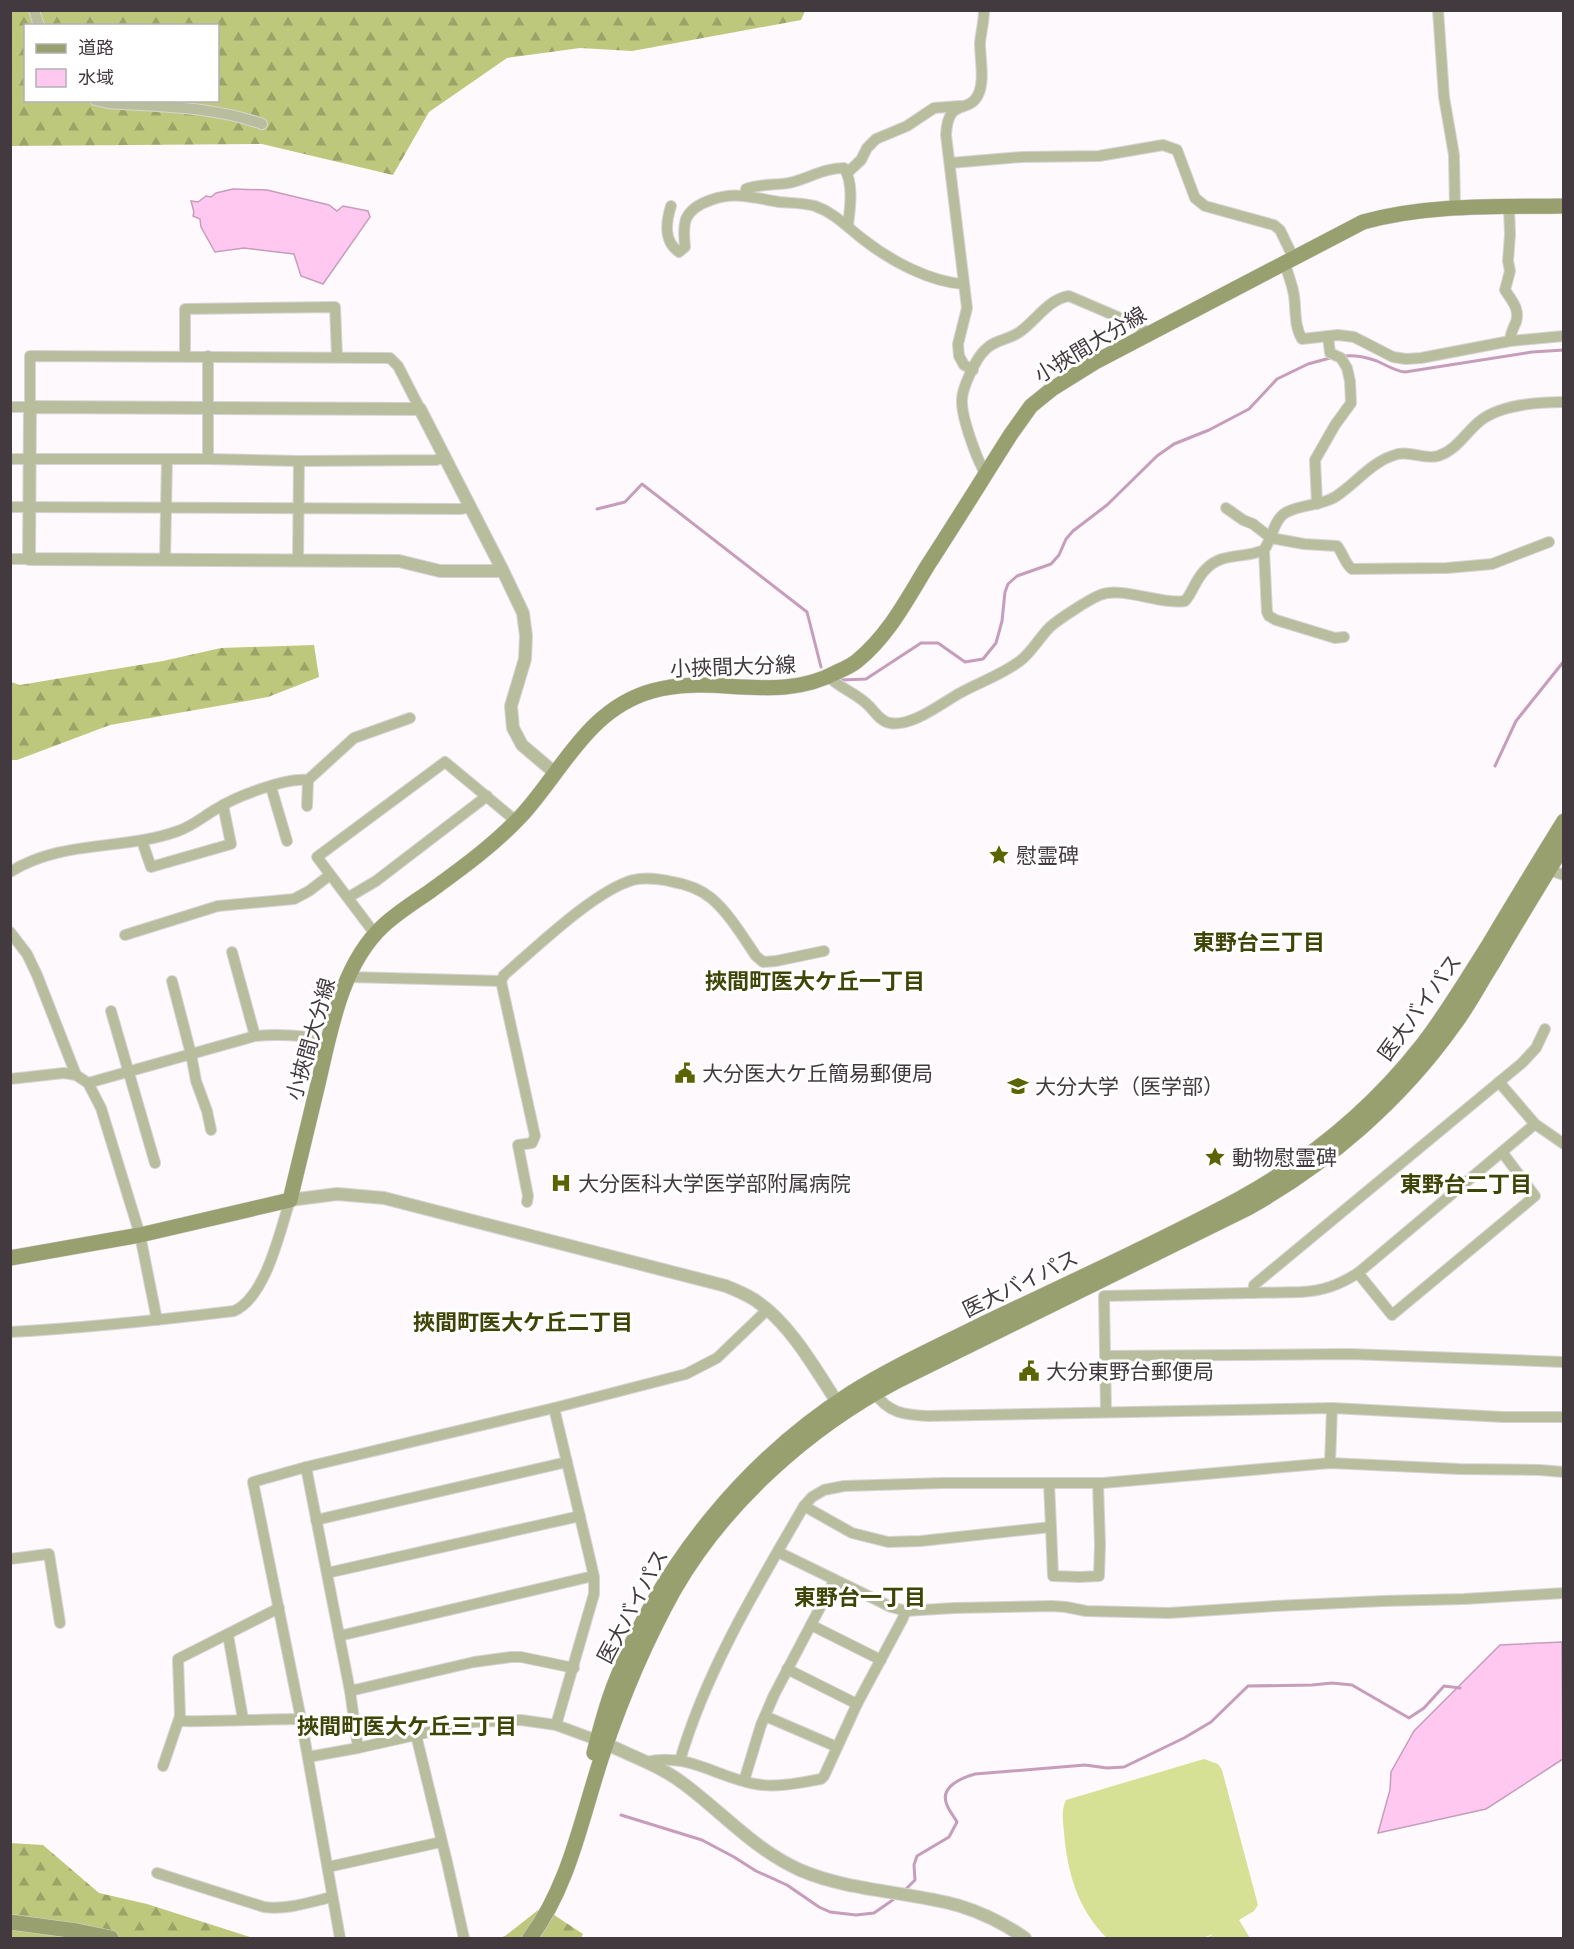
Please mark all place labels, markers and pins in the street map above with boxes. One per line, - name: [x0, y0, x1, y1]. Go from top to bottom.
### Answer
- place icon: 慰霊碑: [987, 843, 1011, 867]
- place label: 慰霊碑: [1016, 843, 1079, 867]
- public building icon: 大分医大ケ丘簡易郵便局: [673, 1061, 697, 1085]
- place label: 大分医大ケ丘簡易郵便局: [702, 1061, 933, 1085]
- school or university icon: 大分大学（医学部）: [1006, 1074, 1030, 1098]
- place label: 大分大学（医学部）: [1035, 1074, 1224, 1098]
- place icon: 動物慰霊碑: [1203, 1145, 1227, 1169]
- place label: 動物慰霊碑: [1232, 1145, 1337, 1169]
- hospital icon: 大分医科大学医学部附属病院: [549, 1171, 573, 1195]
- place label: 大分医科大学医学部附属病院: [578, 1171, 851, 1195]
- public building icon: 大分東野台郵便局: [1017, 1359, 1041, 1383]
- place label: 大分東野台郵便局: [1046, 1359, 1214, 1383]

